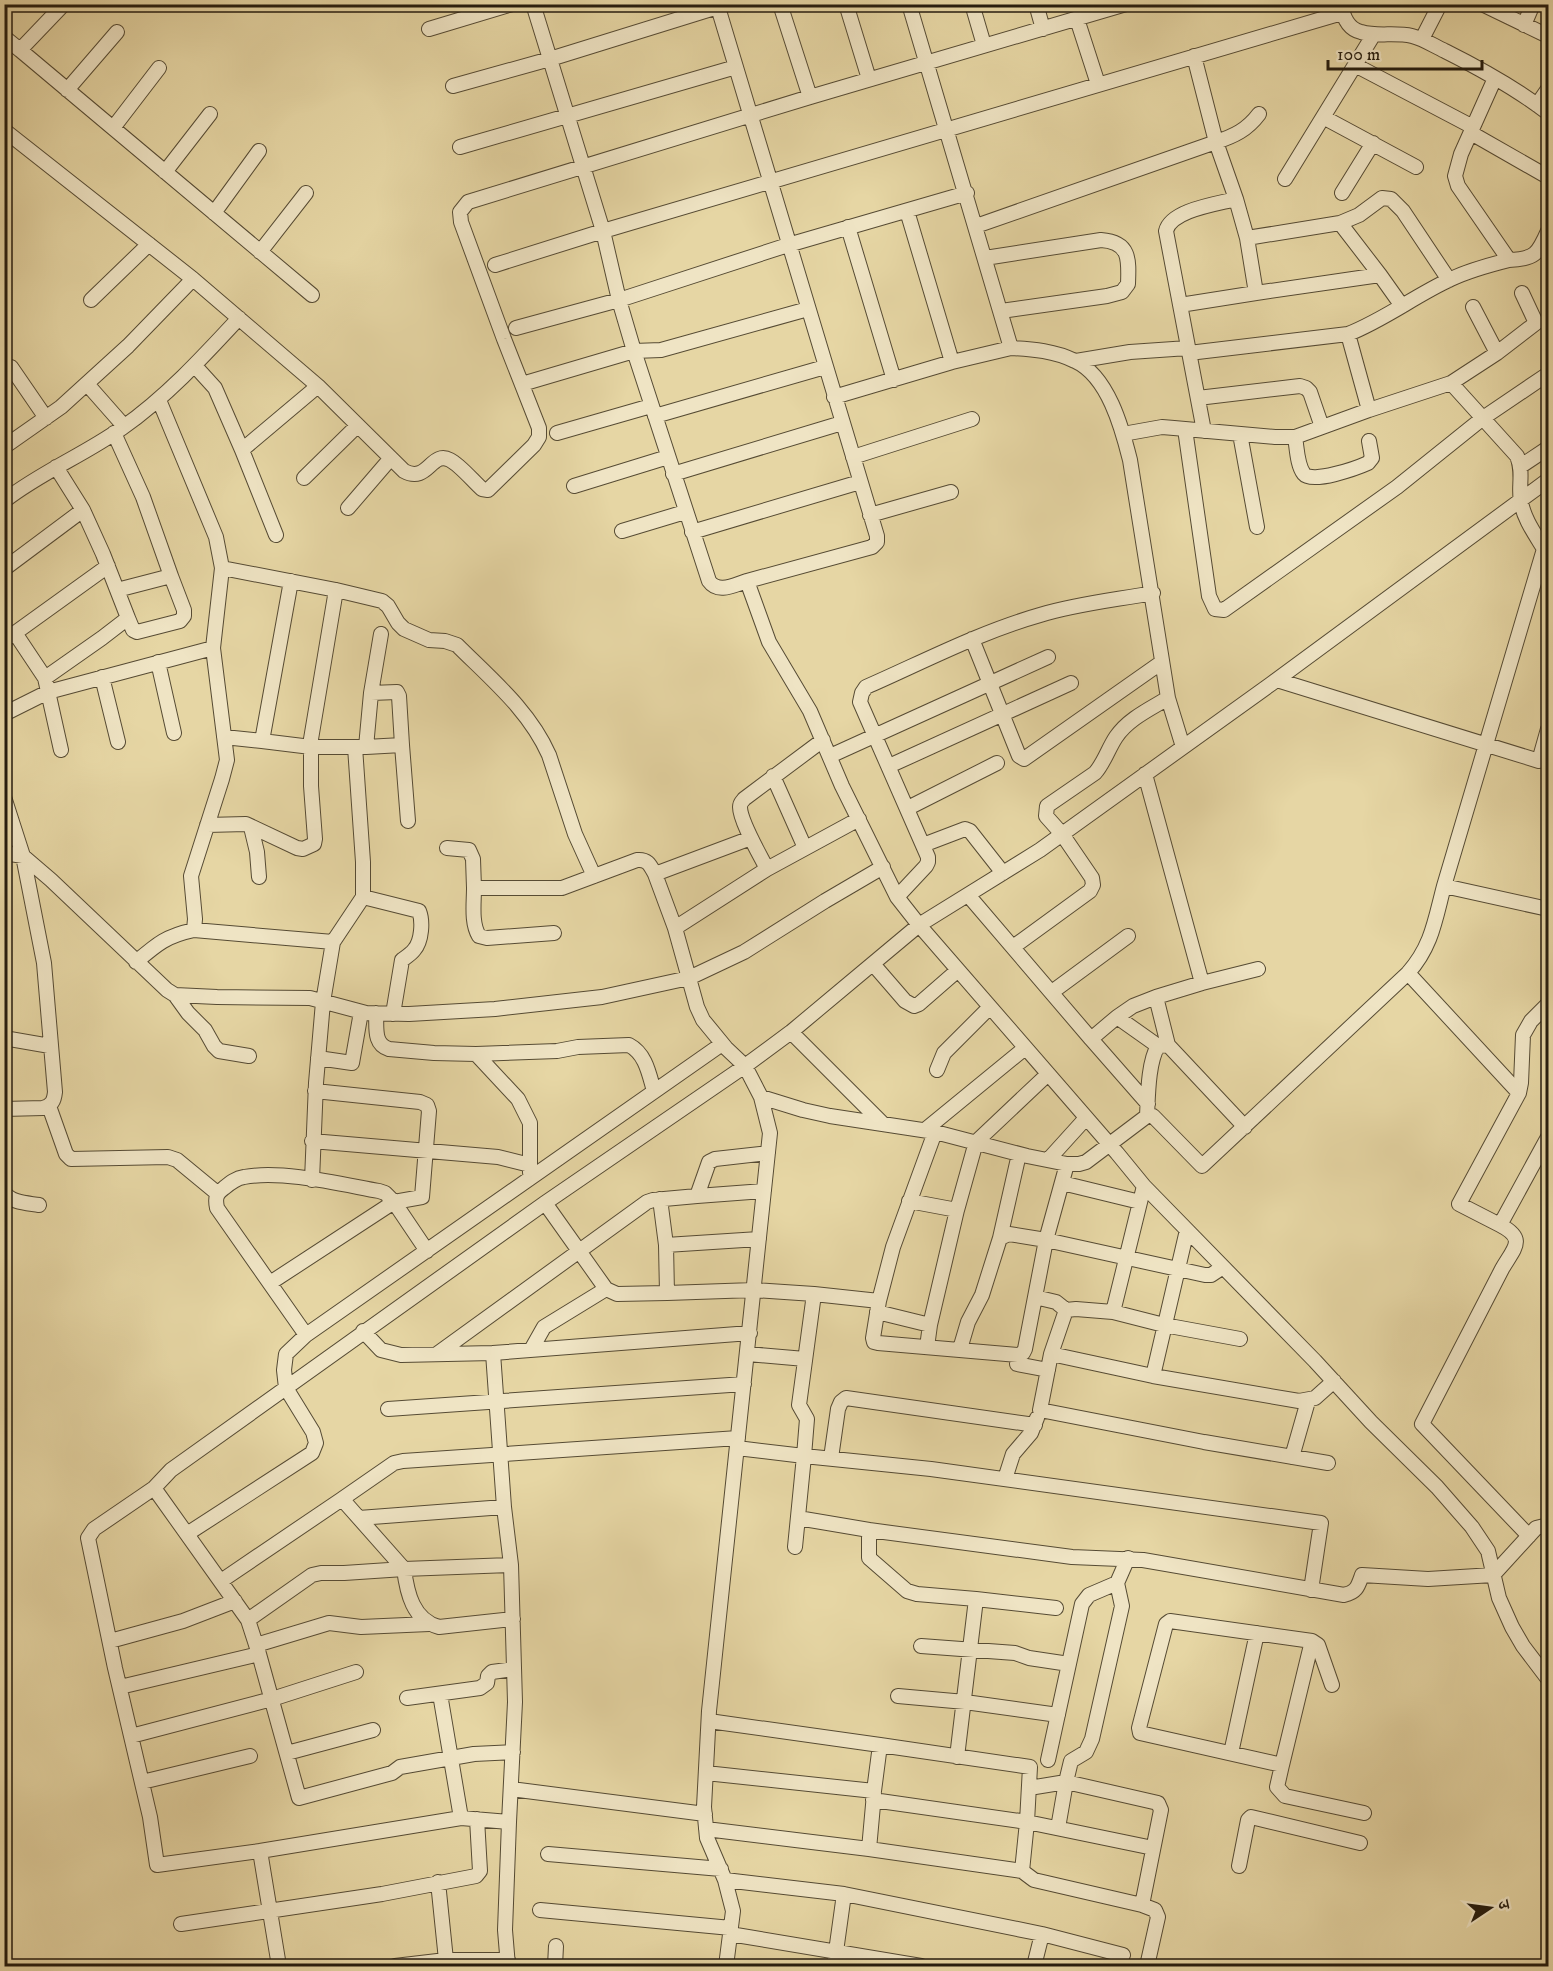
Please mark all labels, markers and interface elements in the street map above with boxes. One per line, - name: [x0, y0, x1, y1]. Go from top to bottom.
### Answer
- scale bar: [1328, 33, 1482, 71]
- text: 100 m: [1337, 44, 1380, 66]
- north arrow: [1460, 1878, 1520, 1938]
- text: उ: [1493, 1898, 1515, 1913]

